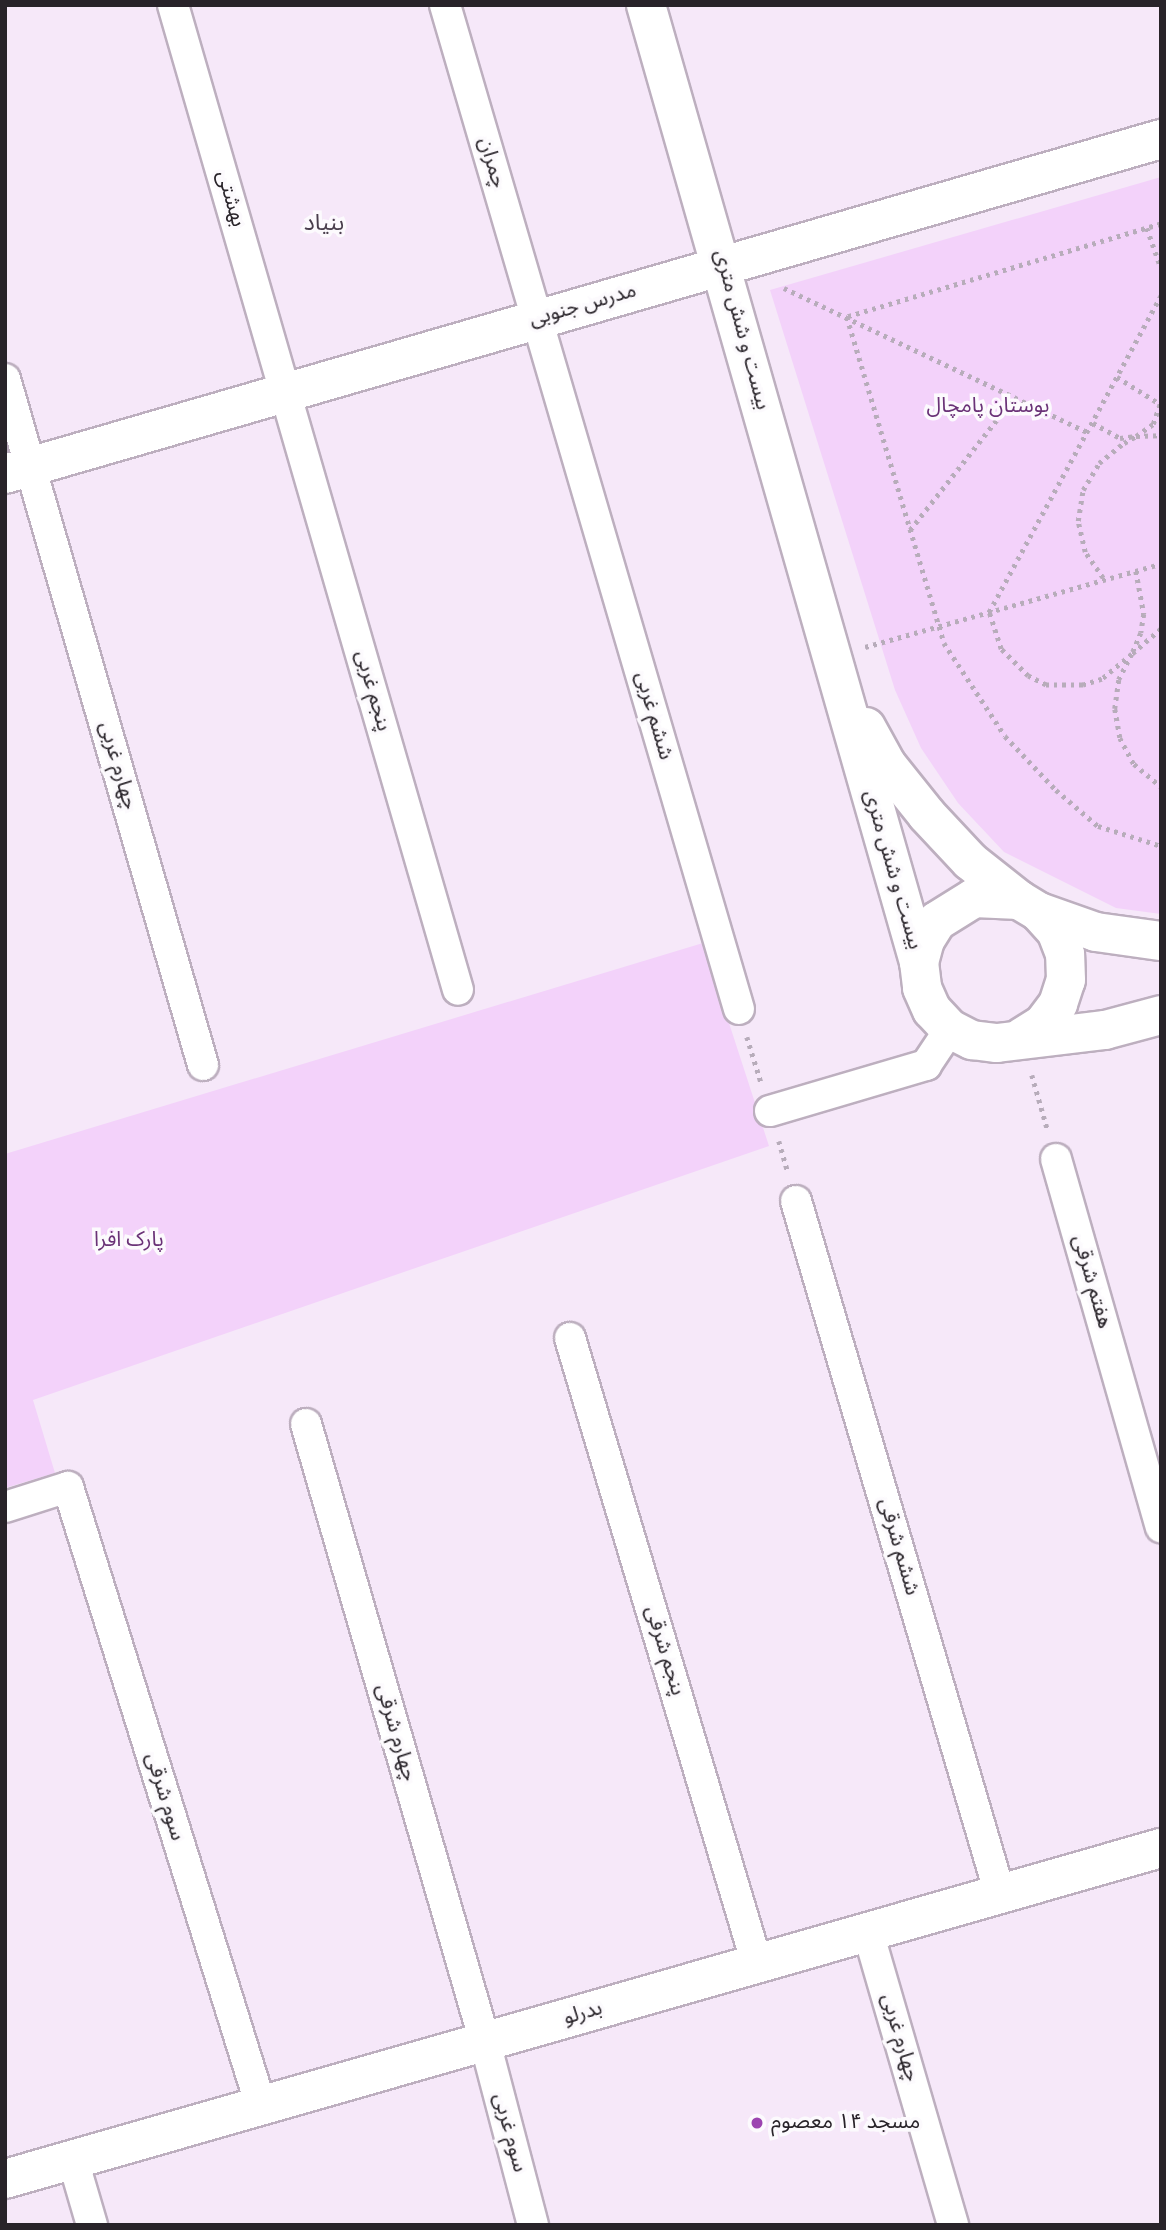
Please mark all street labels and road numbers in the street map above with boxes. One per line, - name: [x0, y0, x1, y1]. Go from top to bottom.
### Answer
- street label: چمران: [472, 135, 510, 191]
- street label: بهشتی: [210, 168, 250, 230]
- street label: بیست و شش متری: [708, 247, 774, 413]
- street label: مدرس جنوبی: [527, 279, 639, 333]
- street label: پنجم غربی: [348, 648, 396, 734]
- street label: ششم غربی: [628, 669, 678, 763]
- street label: چهارم غربی: [92, 719, 142, 813]
- street label: بیست و شش متری: [857, 787, 927, 953]
- street label: هفتم شرقی: [1066, 1232, 1116, 1332]
- street label: ششم شرقی: [872, 1495, 924, 1599]
- street label: پنجم شرقی: [638, 1603, 690, 1699]
- street label: چهارم شرقی: [369, 1681, 421, 1785]
- street label: سوم شرقی: [139, 1750, 189, 1844]
- street label: چهارم غربی: [874, 1991, 924, 2085]
- street label: بدرلو: [561, 1996, 605, 2032]
- street label: سوم غربی: [486, 2091, 532, 2175]

